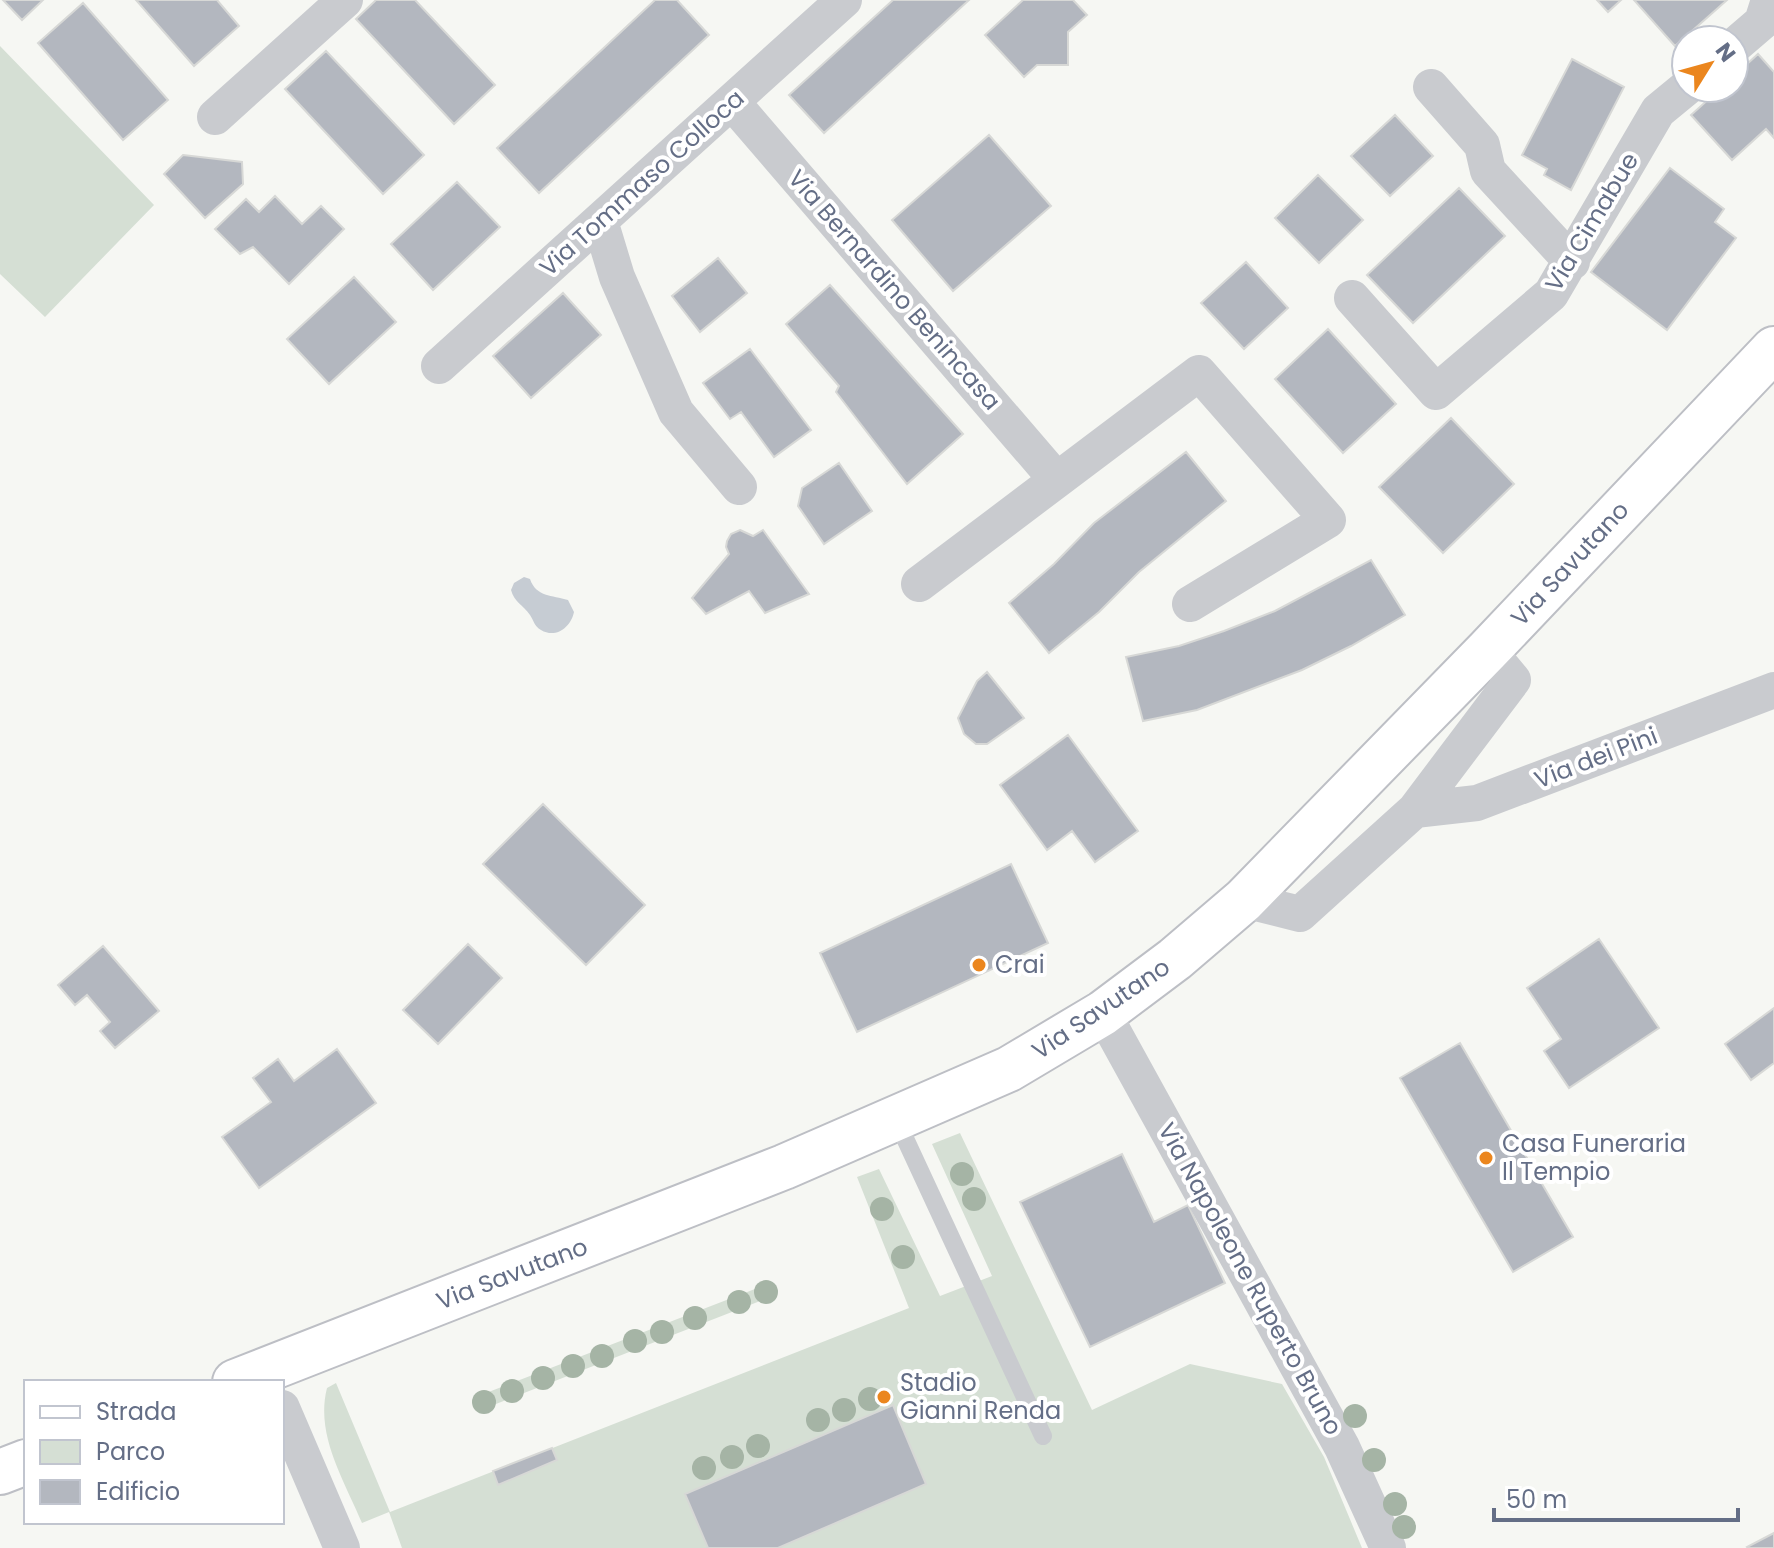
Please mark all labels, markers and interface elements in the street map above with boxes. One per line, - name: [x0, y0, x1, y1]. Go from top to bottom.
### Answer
- north arrow: [1670, 24, 1750, 104]
- text: N: [1708, 36, 1743, 68]
- street label: Via Tommaso Colloca: [532, 82, 751, 284]
- street label: Via Cimabue: [1537, 146, 1646, 297]
- street label: Via Bernardino Benincasa: [781, 162, 1008, 417]
- street label: Via Savutano: [1503, 494, 1636, 633]
- street label: Via dei Pini: [1530, 719, 1662, 796]
- place label: Crai: [995, 948, 1045, 981]
- street label: Via Savutano: [1025, 950, 1176, 1067]
- marker: Crai: [970, 956, 988, 974]
- street label: Via Napoleone Ruperto Bruno: [1151, 1117, 1350, 1441]
- place label: Casa Funeraria Il Tempio: [1502, 1127, 1686, 1188]
- marker: Casa Funeraria Il Tempio: [1477, 1149, 1495, 1167]
- street label: Via Savutano: [431, 1230, 592, 1318]
- place label: Stadio Gianni Renda: [900, 1366, 1061, 1427]
- legend: [24, 1380, 284, 1524]
- marker: Stadio Gianni Renda: [875, 1388, 893, 1406]
- text: Strada: [96, 1395, 176, 1428]
- text: Parco: [96, 1435, 165, 1468]
- scale bar: [1494, 1472, 1738, 1522]
- text: Edificio: [96, 1475, 180, 1508]
- text: 50 m: [1506, 1483, 1567, 1516]

